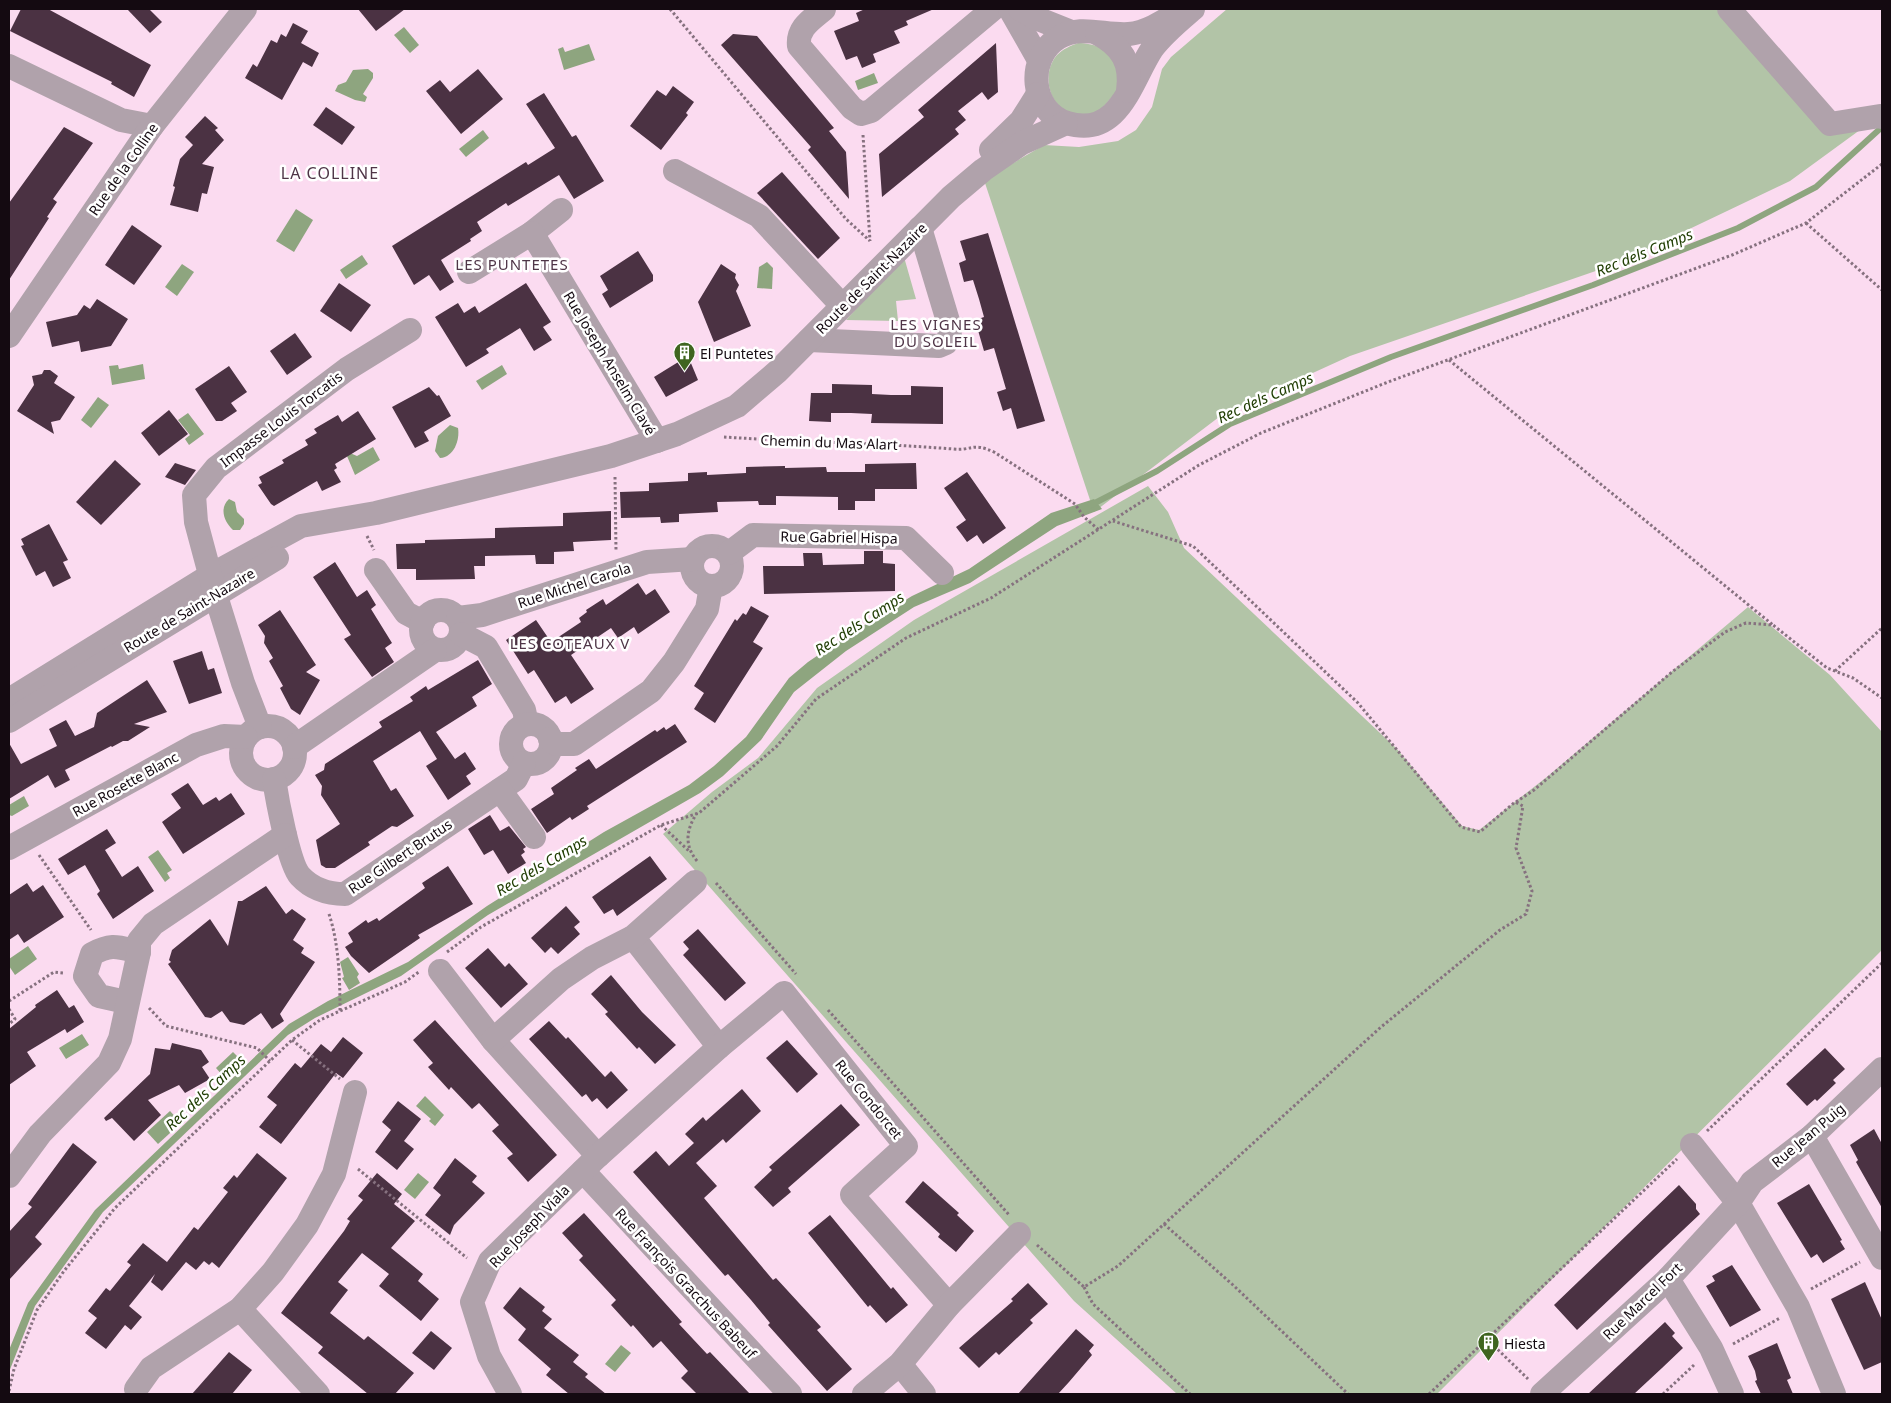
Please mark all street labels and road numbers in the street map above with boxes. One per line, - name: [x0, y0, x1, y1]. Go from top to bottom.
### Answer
- street label: Rue de la Colline: [84, 119, 162, 219]
- street label: Route de Saint-Nazaire: [811, 218, 931, 338]
- street label: Rue Joseph Anselm Clavé: [559, 288, 661, 439]
- street label: Impasse Louis Torcatis: [216, 367, 346, 471]
- street label: Chemin du Mas Alart: [760, 430, 898, 454]
- street label: Rue Gabriel Hispa: [780, 526, 898, 548]
- street label: Rue Michel Carola: [515, 558, 633, 612]
- street label: Route de Saint-Nazaire: [120, 563, 258, 657]
- street label: Rue Rosette Blanc: [69, 747, 182, 821]
- street label: Rue Gilbert Brutus: [344, 814, 456, 898]
- street label: Rue Condorcet: [831, 1055, 907, 1143]
- street label: Rue Jean Puig: [1767, 1099, 1849, 1171]
- street label: Rue Joseph Viala: [485, 1181, 573, 1271]
- street label: Rue François Gracchus Babeuf: [611, 1204, 762, 1363]
- street label: Rue Marcel Fort: [1598, 1258, 1686, 1344]

